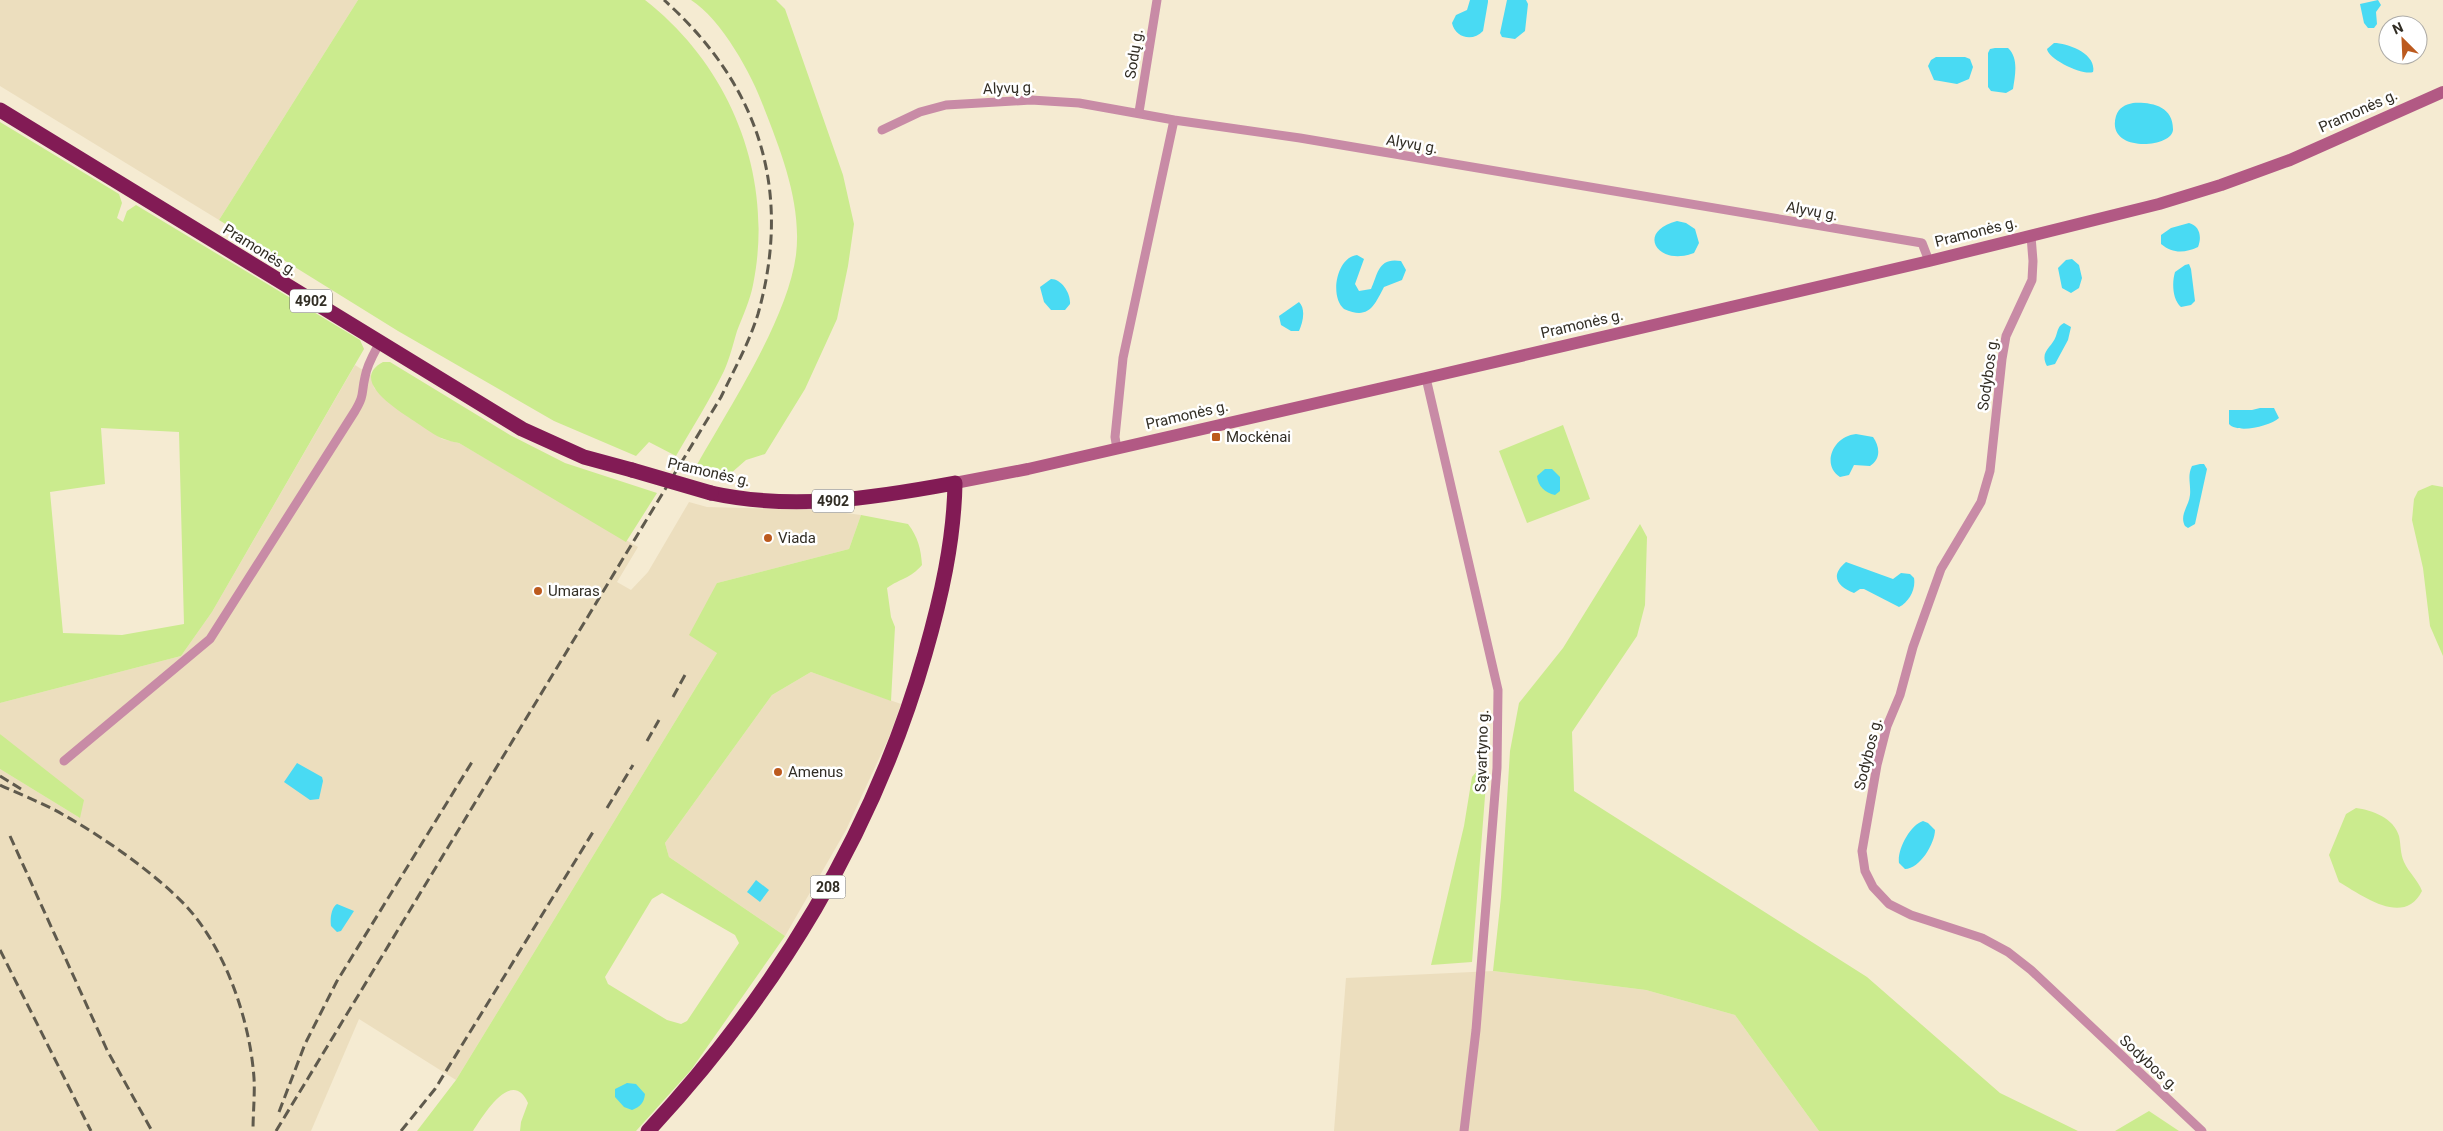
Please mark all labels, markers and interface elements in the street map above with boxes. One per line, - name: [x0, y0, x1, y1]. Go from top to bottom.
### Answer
- north arrow: [2378, 15, 2428, 65]
- text: N: [2390, 19, 2405, 37]
- street label: Sodų g.: [1121, 28, 1147, 80]
- street label: Alyvų g.: [983, 78, 1035, 98]
- street label: Pramonės g.: [2316, 86, 2400, 136]
- street label: Alyvų g.: [1385, 131, 1439, 157]
- street label: Alyvų g.: [1785, 198, 1839, 224]
- street label: Pramonės g.: [1933, 213, 2019, 251]
- street label: Pramonės g.: [220, 220, 300, 280]
- road number: 4902: [290, 290, 332, 312]
- street label: Pramonės g.: [1539, 306, 1625, 342]
- street label: Sodybos g.: [1974, 336, 2002, 412]
- street label: Pramonės g.: [1144, 397, 1230, 433]
- place label: Mockėnai: [1226, 428, 1291, 446]
- marker: Mockėnai: [1210, 431, 1222, 443]
- street label: Pramonės g.: [666, 454, 752, 490]
- road number: 4902: [812, 490, 854, 512]
- place label: Viada: [778, 529, 816, 547]
- marker: Viada: [762, 532, 774, 544]
- place label: Umaras: [548, 582, 600, 600]
- marker: Umaras: [532, 585, 544, 597]
- street label: Sąvartyno g.: [1472, 709, 1492, 793]
- street label: Sodybos g.: [1850, 716, 1886, 792]
- place label: Amenus: [788, 763, 843, 781]
- marker: Amenus: [772, 766, 784, 778]
- road number: 208: [810, 876, 846, 899]
- street label: Sodybos g.: [2116, 1031, 2182, 1095]

